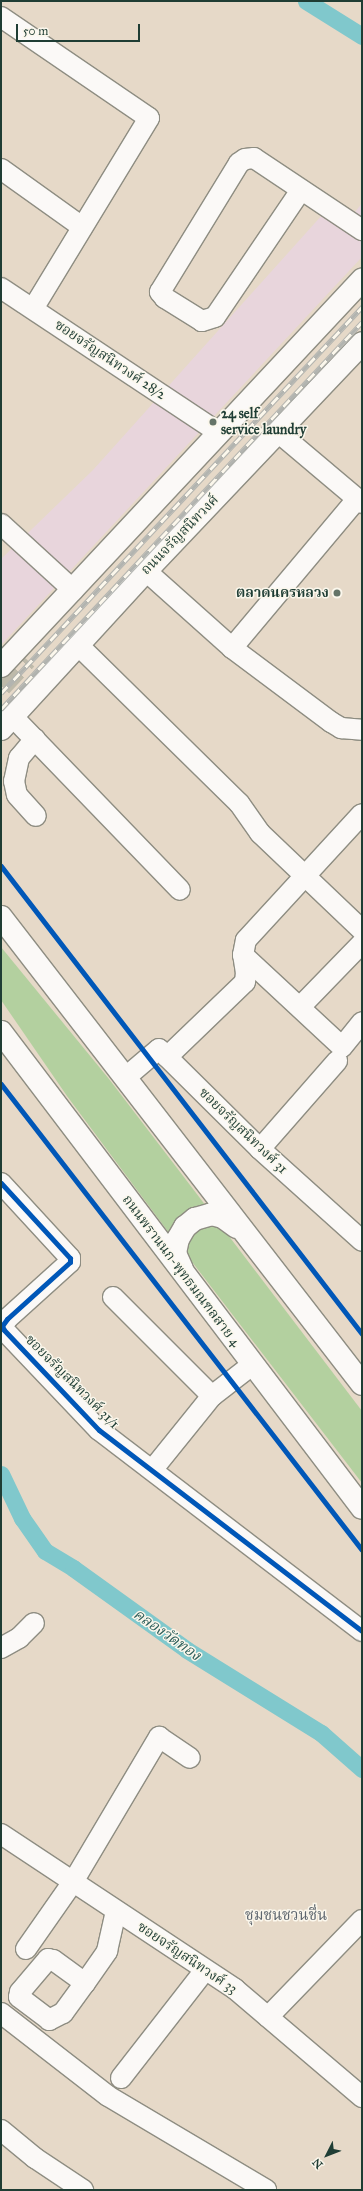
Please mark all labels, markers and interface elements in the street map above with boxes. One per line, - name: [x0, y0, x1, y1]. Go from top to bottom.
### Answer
- scale bar: [18, 16, 142, 42]
- text: 50 m: [23, 24, 48, 38]
- street label: ซอยจรัญสนิทวงศ์ 28/2: [51, 317, 169, 403]
- place label: 24 self service laundry: [221, 406, 306, 438]
- marker: 24 self service laundry: [208, 417, 218, 427]
- street label: ถนนจรัญสนิทวงศ์: [138, 492, 222, 578]
- place label: ตลาดนครหลวง: [236, 585, 329, 601]
- marker: ตลาดนครหลวง: [332, 588, 342, 598]
- street label: ซอยจรัญสนิทวงศ์ 31: [195, 1084, 291, 1178]
- street label: ถนนพรานนก-พุทธมณฑลสาย 4: [118, 1192, 244, 1350]
- street label: ซอยจรัญสนิทวงศ์ 31/1: [22, 1332, 122, 1432]
- water label: คลองวัดทอง: [130, 1605, 204, 1665]
- district label: ชุมชนชวนชื่น: [245, 1907, 327, 1925]
- street label: ซอยจรัญสนิทวงศ์ 33: [134, 1918, 240, 1998]
- north arrow: [307, 2135, 347, 2175]
- text: N: [310, 2156, 326, 2171]

